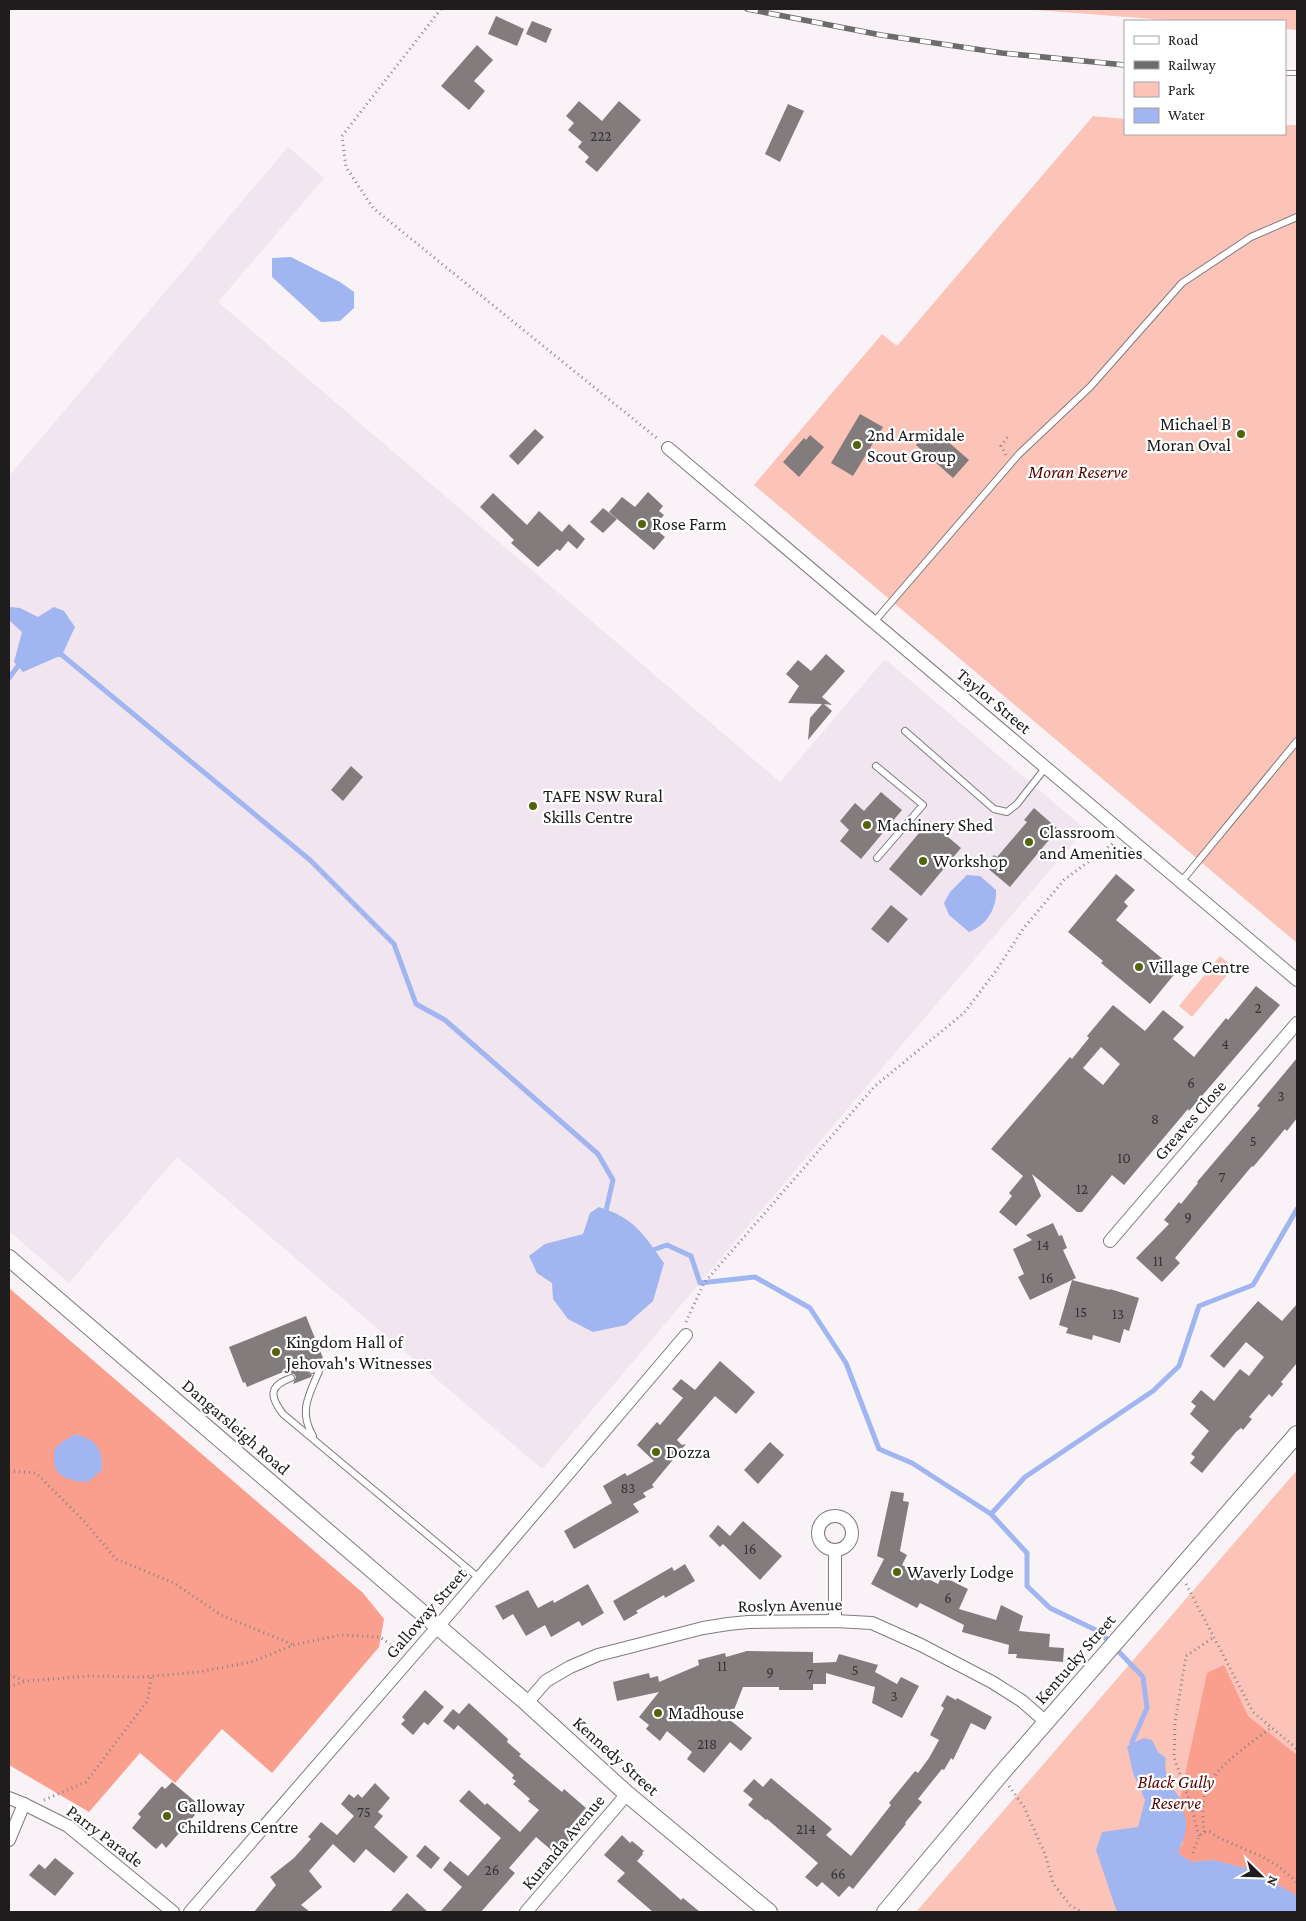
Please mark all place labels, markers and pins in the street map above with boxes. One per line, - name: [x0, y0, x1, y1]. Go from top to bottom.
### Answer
- place label: Michael B Moran Oval: [1146, 414, 1231, 455]
- place label: 2nd Armidale Scout Group: [867, 425, 964, 466]
- marker: Michael B Moran Oval: [1235, 428, 1247, 440]
- marker: 2nd Armidale Scout Group: [851, 439, 863, 451]
- place label: Rose Farm: [652, 514, 727, 534]
- marker: Rose Farm: [636, 518, 648, 530]
- place label: TAFE NSW Rural Skills Centre: [543, 786, 663, 827]
- marker: TAFE NSW Rural Skills Centre: [527, 800, 539, 812]
- place label: Machinery Shed: [877, 815, 994, 835]
- marker: Machinery Shed: [861, 819, 873, 831]
- place label: Classroom and Amenities: [1039, 822, 1142, 863]
- marker: Classroom and Amenities: [1023, 836, 1035, 848]
- place label: Workshop: [933, 851, 1008, 871]
- marker: Workshop: [917, 855, 929, 867]
- place label: Village Centre: [1149, 957, 1249, 977]
- marker: Village Centre: [1133, 961, 1145, 973]
- place label: Kingdom Hall of Jehovah's Witnesses: [284, 1332, 432, 1373]
- marker: Kingdom Hall of Jehovah's Witnesses: [270, 1346, 282, 1358]
- place label: Dozza: [666, 1442, 711, 1462]
- marker: Dozza: [650, 1446, 662, 1458]
- place label: Waverly Lodge: [907, 1562, 1014, 1582]
- marker: Waverly Lodge: [891, 1566, 903, 1578]
- place label: Madhouse: [668, 1703, 744, 1723]
- marker: Madhouse: [652, 1707, 664, 1719]
- place label: Galloway Childrens Centre: [177, 1796, 298, 1837]
- marker: Galloway Childrens Centre: [161, 1810, 173, 1822]

